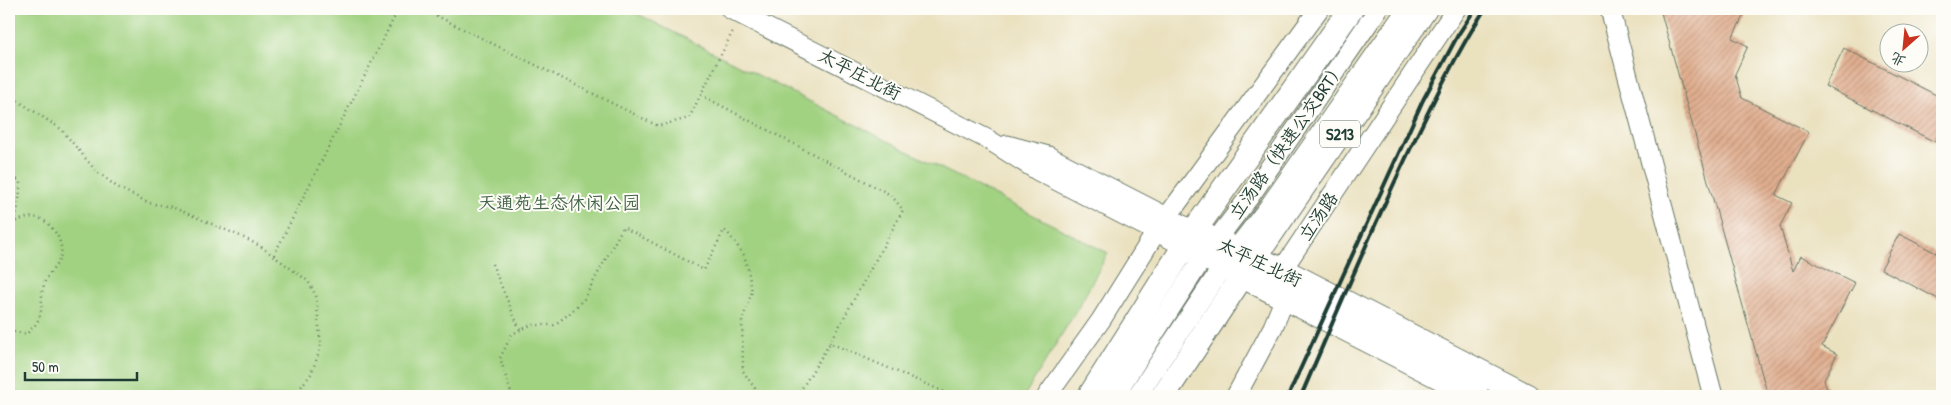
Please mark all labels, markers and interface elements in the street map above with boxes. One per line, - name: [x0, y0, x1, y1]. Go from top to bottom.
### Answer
- north arrow: [1878, 22, 1928, 72]
- street label: 太平庄北街: [814, 42, 906, 106]
- text: 北: [1887, 48, 1908, 72]
- street label: 立汤路（快速公交BRT）: [1224, 57, 1350, 223]
- road number: S213: [1320, 120, 1360, 148]
- street label: 立汤路: [1294, 188, 1342, 244]
- park label: 天通苑生态休闲公园: [478, 190, 640, 215]
- street label: 太平庄北街: [1214, 232, 1306, 292]
- scale bar: [25, 350, 138, 382]
- text: 50 m: [32, 356, 59, 377]

